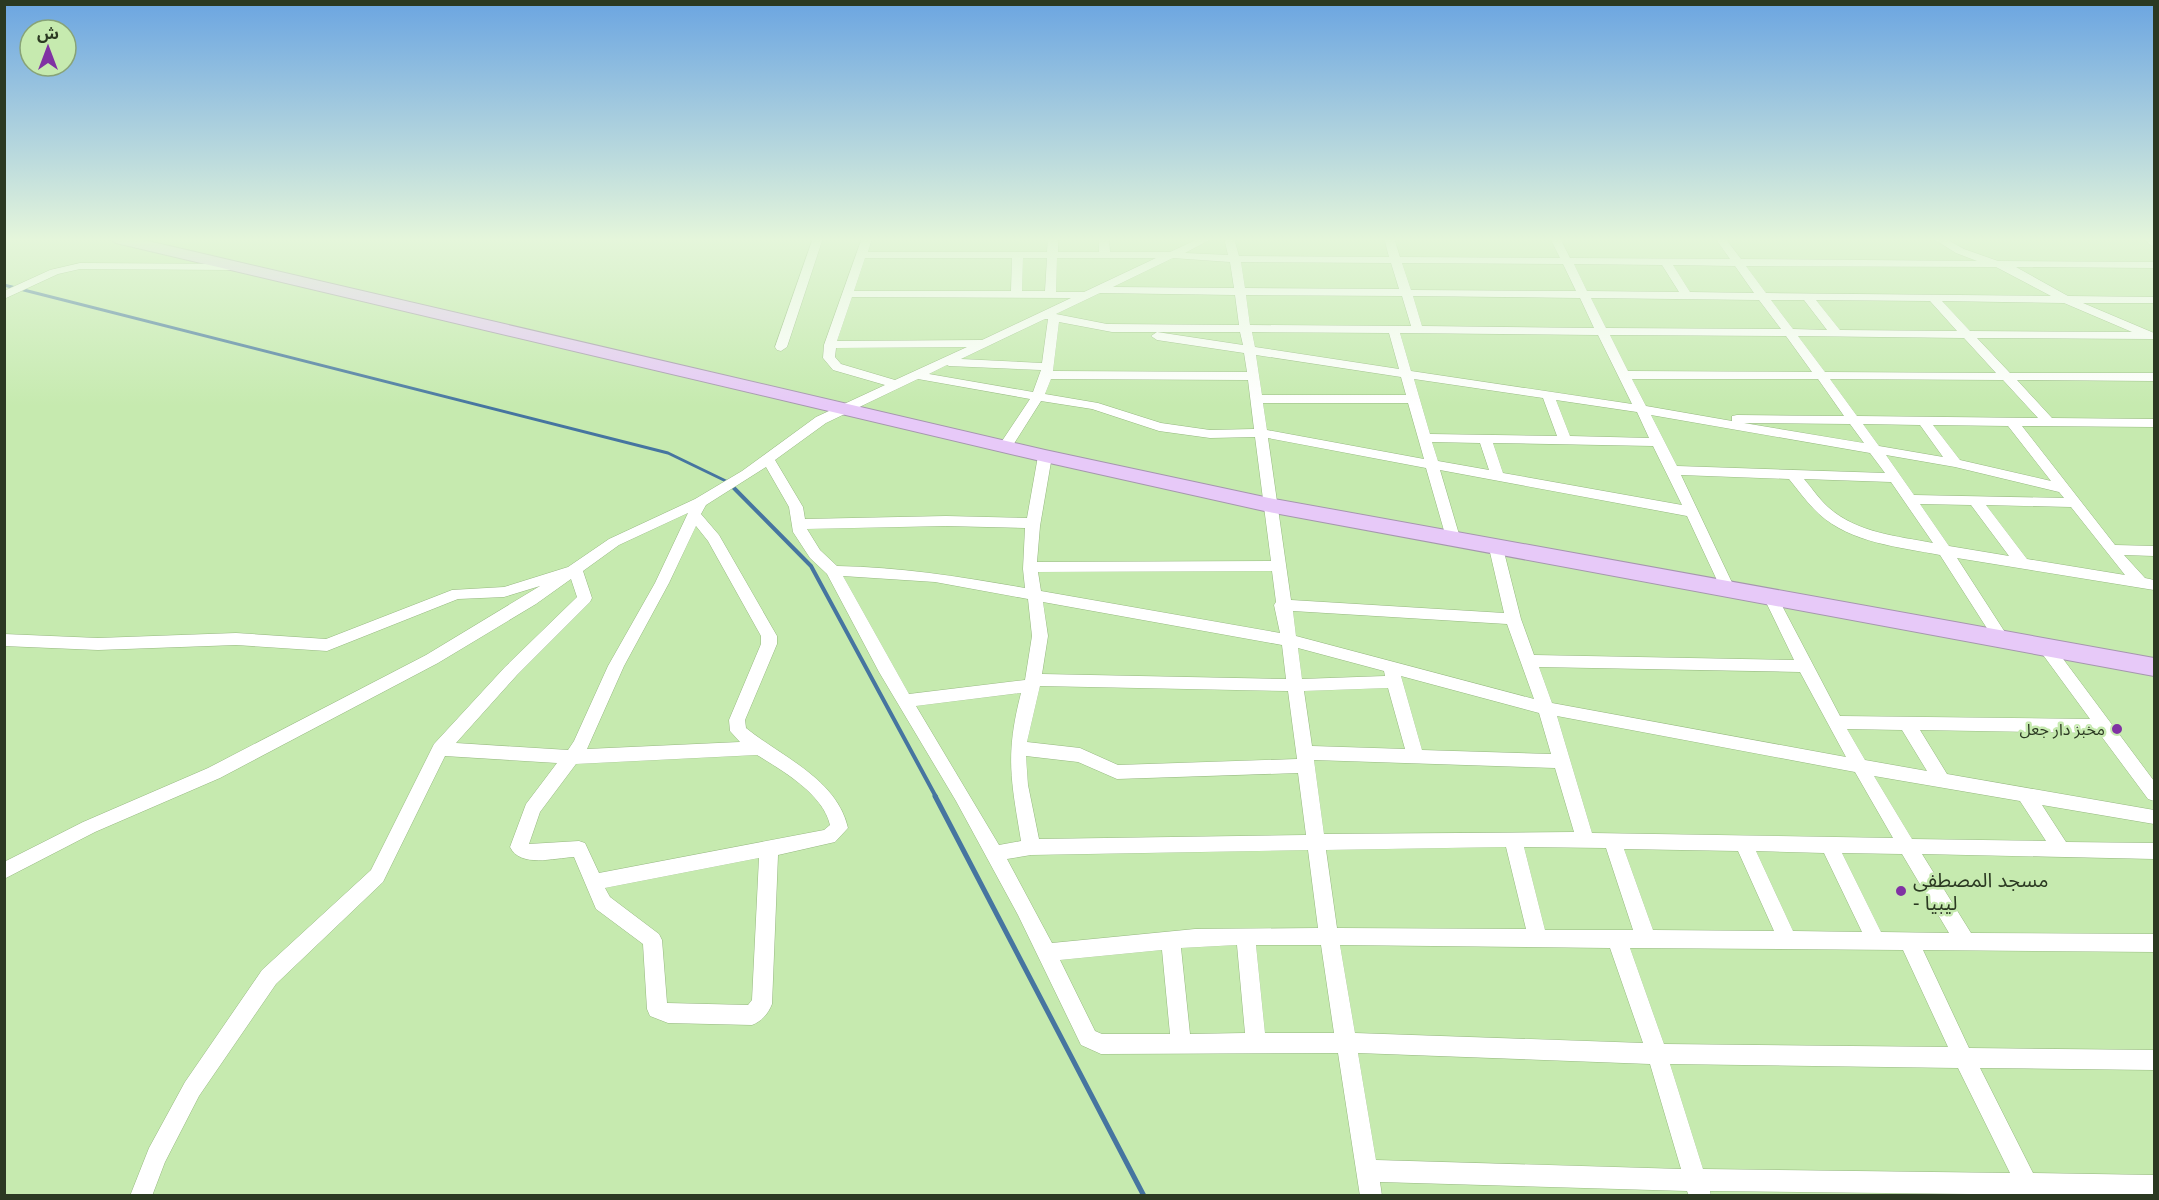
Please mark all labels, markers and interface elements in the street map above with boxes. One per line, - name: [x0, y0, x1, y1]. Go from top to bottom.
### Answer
- text: ش: [37, 17, 59, 51]
- north arrow: [18, 18, 78, 78]
- place label: مخبز دار جعل: [2020, 713, 2105, 747]
- marker: مخبز دار جعل: [2110, 722, 2124, 736]
- place label: مسجد المصطفى - ليبيا: [1913, 860, 2048, 925]
- marker: مسجد المصطفى - ليبيا: [1894, 884, 1908, 898]

